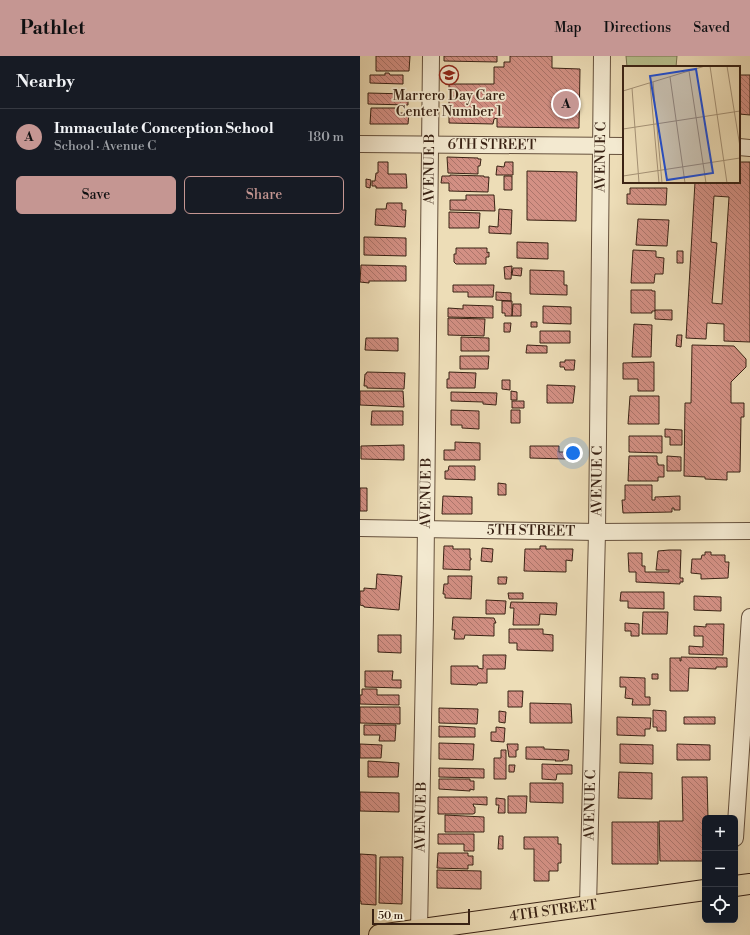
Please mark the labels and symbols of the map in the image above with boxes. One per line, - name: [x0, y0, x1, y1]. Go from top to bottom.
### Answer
- school or university icon: Marrero Day Care Center Number 1: [438, 64, 460, 86]
- inset map: [623, 66, 740, 183]
- place label: Marrero Day Care Center Number 1: [393, 87, 505, 121]
- pin: A: [553, 89, 579, 119]
- street label: AVENUE C: [592, 122, 610, 194]
- street label: AVENUE B: [420, 134, 439, 206]
- street label: 6TH STREET: [447, 136, 537, 154]
- your location: [563, 443, 583, 463]
- street label: AVENUE C: [588, 446, 607, 518]
- street label: AVENUE B: [417, 458, 436, 530]
- street label: 5TH STREET: [487, 521, 575, 541]
- street label: AVENUE C: [581, 769, 600, 842]
- street label: AVENUE B: [411, 781, 431, 854]
- street label: 4TH STREET: [508, 896, 599, 926]
- scale bar: [372, 907, 470, 926]

